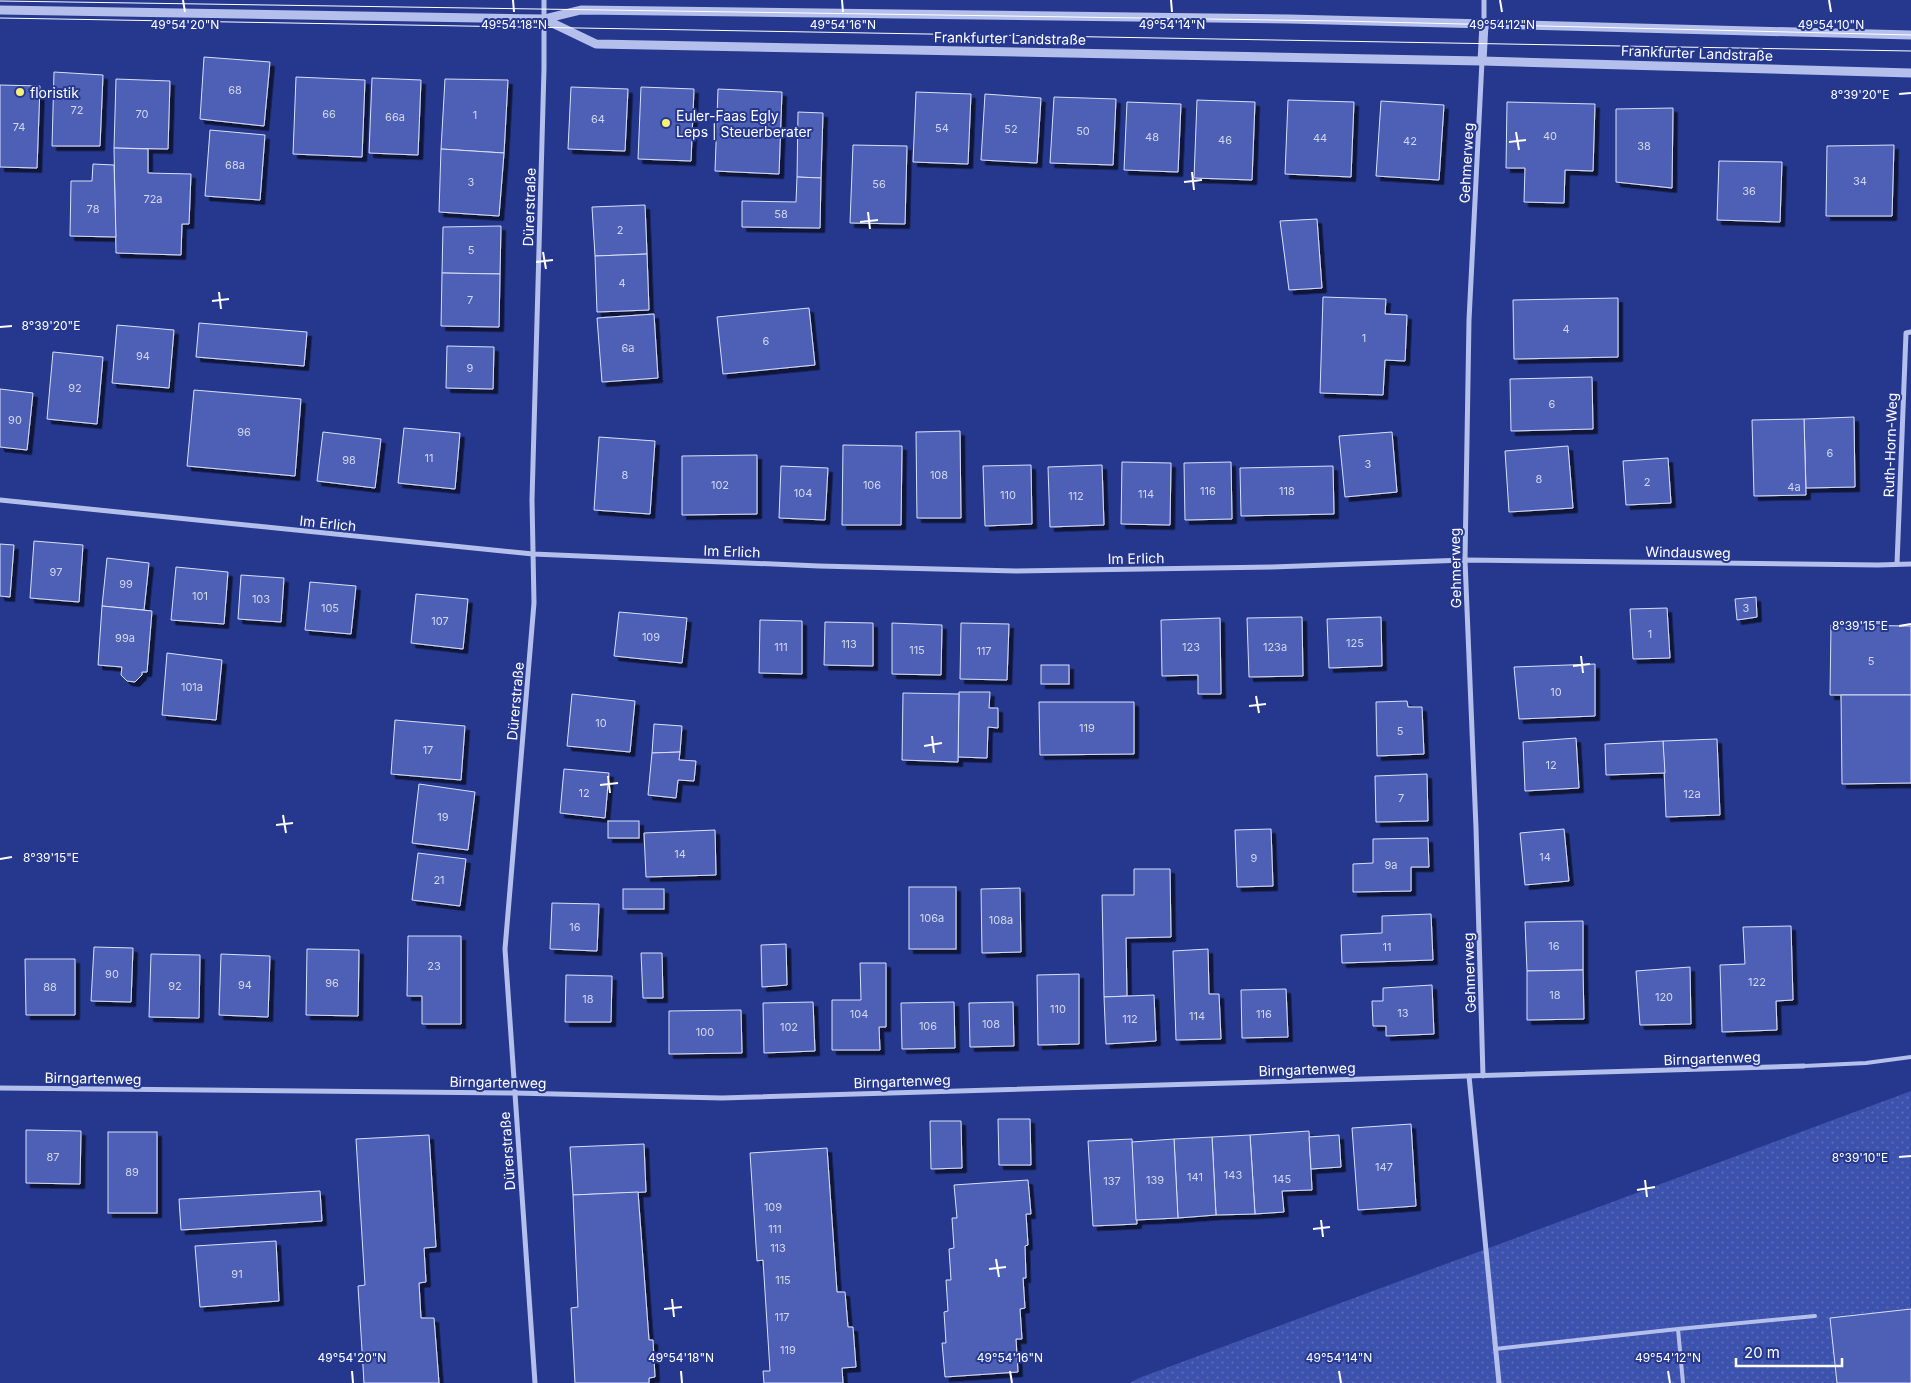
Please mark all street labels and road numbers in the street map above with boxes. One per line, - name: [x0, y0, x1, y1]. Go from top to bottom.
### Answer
- street label: Frankfurter Landstraße: [934, 28, 1086, 48]
- street label: Frankfurter Landstraße: [1621, 42, 1773, 64]
- street label: Gehmerweg: [1455, 122, 1477, 204]
- street label: Dürerstraße: [519, 167, 539, 247]
- street label: Ruth-Horn-Weg: [1880, 392, 1900, 498]
- street label: Im Erlich: [299, 512, 357, 534]
- street label: Gehmerweg: [1446, 528, 1464, 608]
- street label: Im Erlich: [703, 542, 761, 560]
- street label: Windausweg: [1645, 543, 1731, 561]
- street label: Im Erlich: [1107, 549, 1165, 567]
- street label: Dürerstraße: [503, 661, 527, 741]
- street label: Gehmerweg: [1459, 932, 1479, 1014]
- street label: Birngartenweg: [1663, 1048, 1761, 1068]
- street label: Birngartenweg: [1258, 1059, 1356, 1079]
- street label: Birngartenweg: [44, 1069, 142, 1087]
- street label: Birngartenweg: [853, 1071, 951, 1091]
- street label: Birngartenweg: [449, 1073, 547, 1091]
- street label: Dürerstraße: [496, 1111, 518, 1191]

